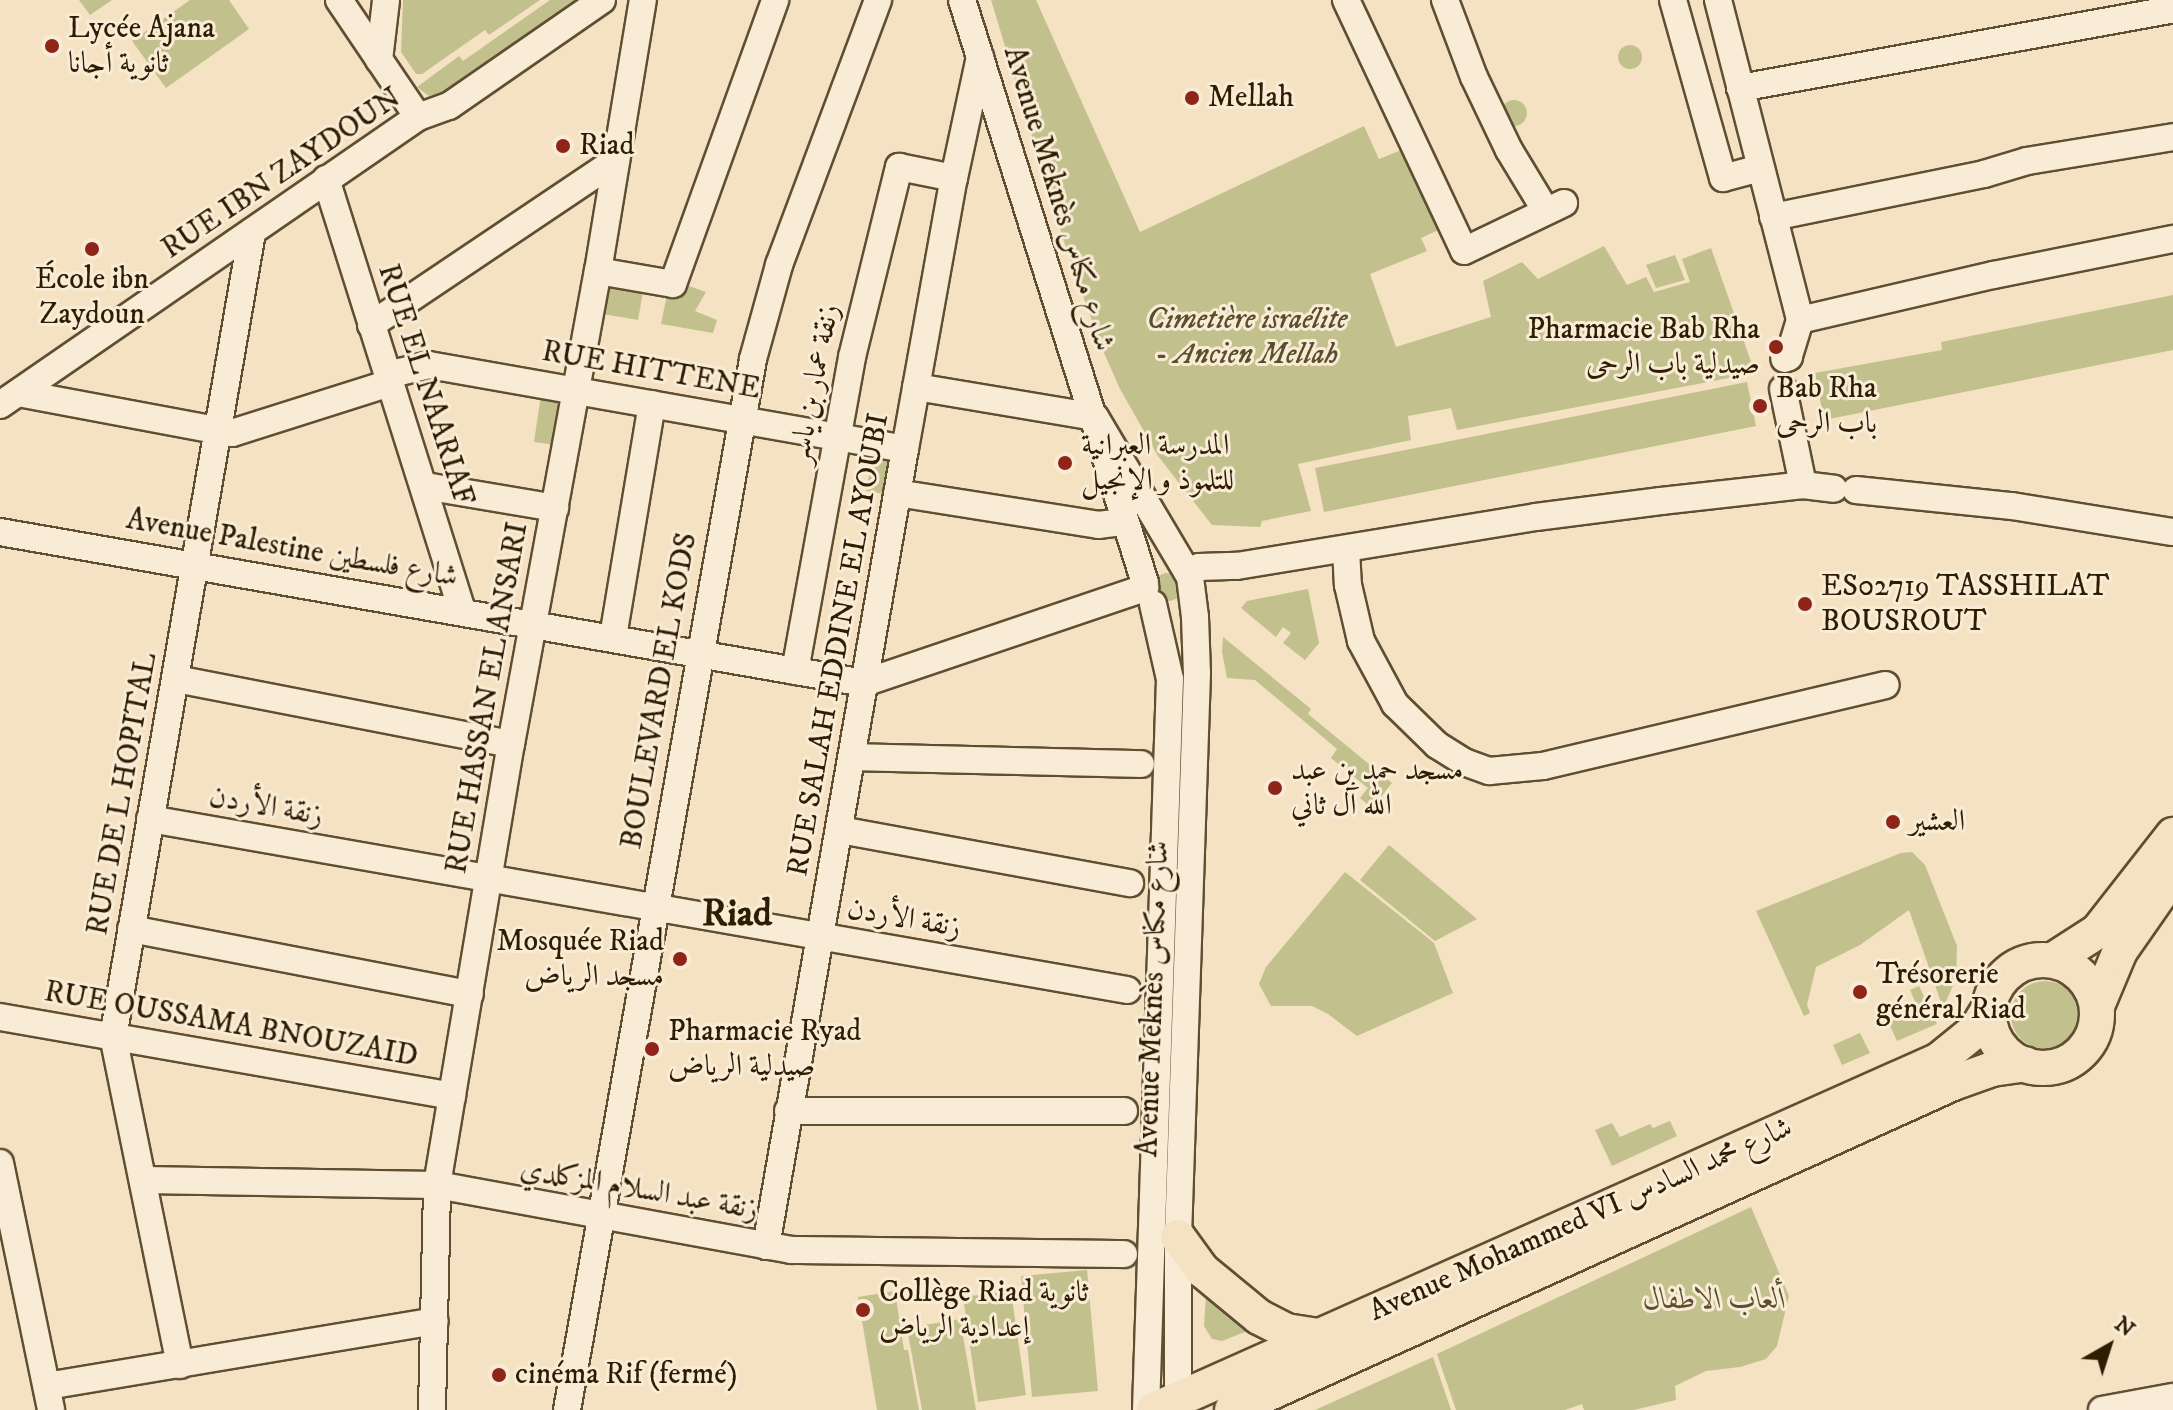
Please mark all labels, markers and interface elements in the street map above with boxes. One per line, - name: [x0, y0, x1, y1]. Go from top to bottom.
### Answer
- place label: Lycée Ajana ثانوية أجانا: [68, 11, 215, 82]
- marker: Lycée Ajana ثانوية أجانا: [43, 37, 61, 55]
- street label: Avenue Meknès شارع مكناس: [995, 43, 1121, 355]
- place label: Mellah: [1208, 80, 1294, 116]
- street label: RUE IBN ZAYDOUN: [155, 81, 409, 267]
- marker: Mellah: [1183, 89, 1201, 107]
- place label: Riad: [579, 128, 634, 164]
- marker: Riad: [554, 137, 572, 155]
- marker: École ibn Zaydoun: [83, 240, 101, 258]
- street label: RUE EL NAARIAF: [369, 260, 481, 510]
- place label: École ibn Zaydoun: [35, 262, 149, 332]
- street label: زنقة عمار بن ياسر: [782, 301, 848, 467]
- park label: Cimetière israélite - Ancien Mellah: [1146, 302, 1348, 372]
- place label: Pharmacie Bab Rha صيدلية باب الرحى: [1528, 312, 1760, 382]
- street label: RUE HITTENE: [539, 334, 763, 408]
- marker: Pharmacie Bab Rha صيدلية باب الرحى: [1767, 338, 1785, 356]
- place label: Bab Rha باب الرحى: [1776, 371, 1877, 442]
- marker: Bab Rha باب الرحى: [1751, 397, 1769, 415]
- street label: RUE SALAH EDDINE EL AYOUBI: [780, 411, 898, 879]
- place label: المدرسة العبرانية للتلموذ و الإنجيل: [1081, 428, 1234, 498]
- marker: المدرسة العبرانية للتلموذ و الإنجيل: [1056, 454, 1074, 472]
- street label: Avenue Palestine شارع فلسطين: [124, 502, 460, 596]
- street label: RUE HASSAN EL ANSARI: [439, 519, 537, 877]
- street label: BOULEVARD EL KODS: [614, 530, 706, 852]
- place label: ES02719 TASSHILAT BOUSROUT: [1821, 569, 2109, 640]
- marker: ES02719 TASSHILAT BOUSROUT: [1796, 595, 1814, 613]
- street label: RUE DE L HOPITAL: [80, 650, 166, 938]
- place label: مسجد حمد بن عبد الله آل ثاني: [1291, 753, 1463, 824]
- street label: زنقة الأردن: [206, 779, 326, 835]
- marker: مسجد حمد بن عبد الله آل ثاني: [1266, 779, 1284, 797]
- place label: العشير: [1909, 804, 1965, 840]
- marker: العشير: [1884, 813, 1902, 831]
- street label: Avenue Meknès شارع مكناس: [1130, 840, 1178, 1158]
- street label: زنقة الأردن: [844, 891, 964, 947]
- district label: Riad: [702, 892, 772, 938]
- place label: Mosquée Riad مسجد الرياض: [496, 924, 664, 994]
- marker: Mosquée Riad مسجد الرياض: [671, 950, 689, 968]
- place label: Trésorerie général Riad: [1876, 957, 2026, 1028]
- street label: RUE OUSSAMA BNOUZAID: [41, 974, 421, 1076]
- marker: Trésorerie général Riad: [1851, 983, 1869, 1001]
- place label: Pharmacie Ryad صيدلية الرياض: [668, 1014, 861, 1084]
- marker: Pharmacie Ryad صيدلية الرياض: [643, 1040, 661, 1058]
- street label: Avenue Mohammed VI شارع محمد السادس: [1364, 1110, 1798, 1330]
- street label: زنقة عبد السلام المزكلدي: [517, 1151, 761, 1229]
- place label: Collège Riad ثانوية إعدادية الرياض: [879, 1275, 1088, 1346]
- park label: ألعاب الاطفال: [1643, 1282, 1787, 1318]
- marker: Collège Riad ثانوية إعدادية الرياض: [854, 1301, 872, 1319]
- north arrow: [2069, 1306, 2149, 1386]
- text: N: [2109, 1311, 2140, 1343]
- place label: cinéma Rif (fermé): [515, 1357, 738, 1393]
- marker: cinéma Rif (fermé): [490, 1366, 508, 1384]

